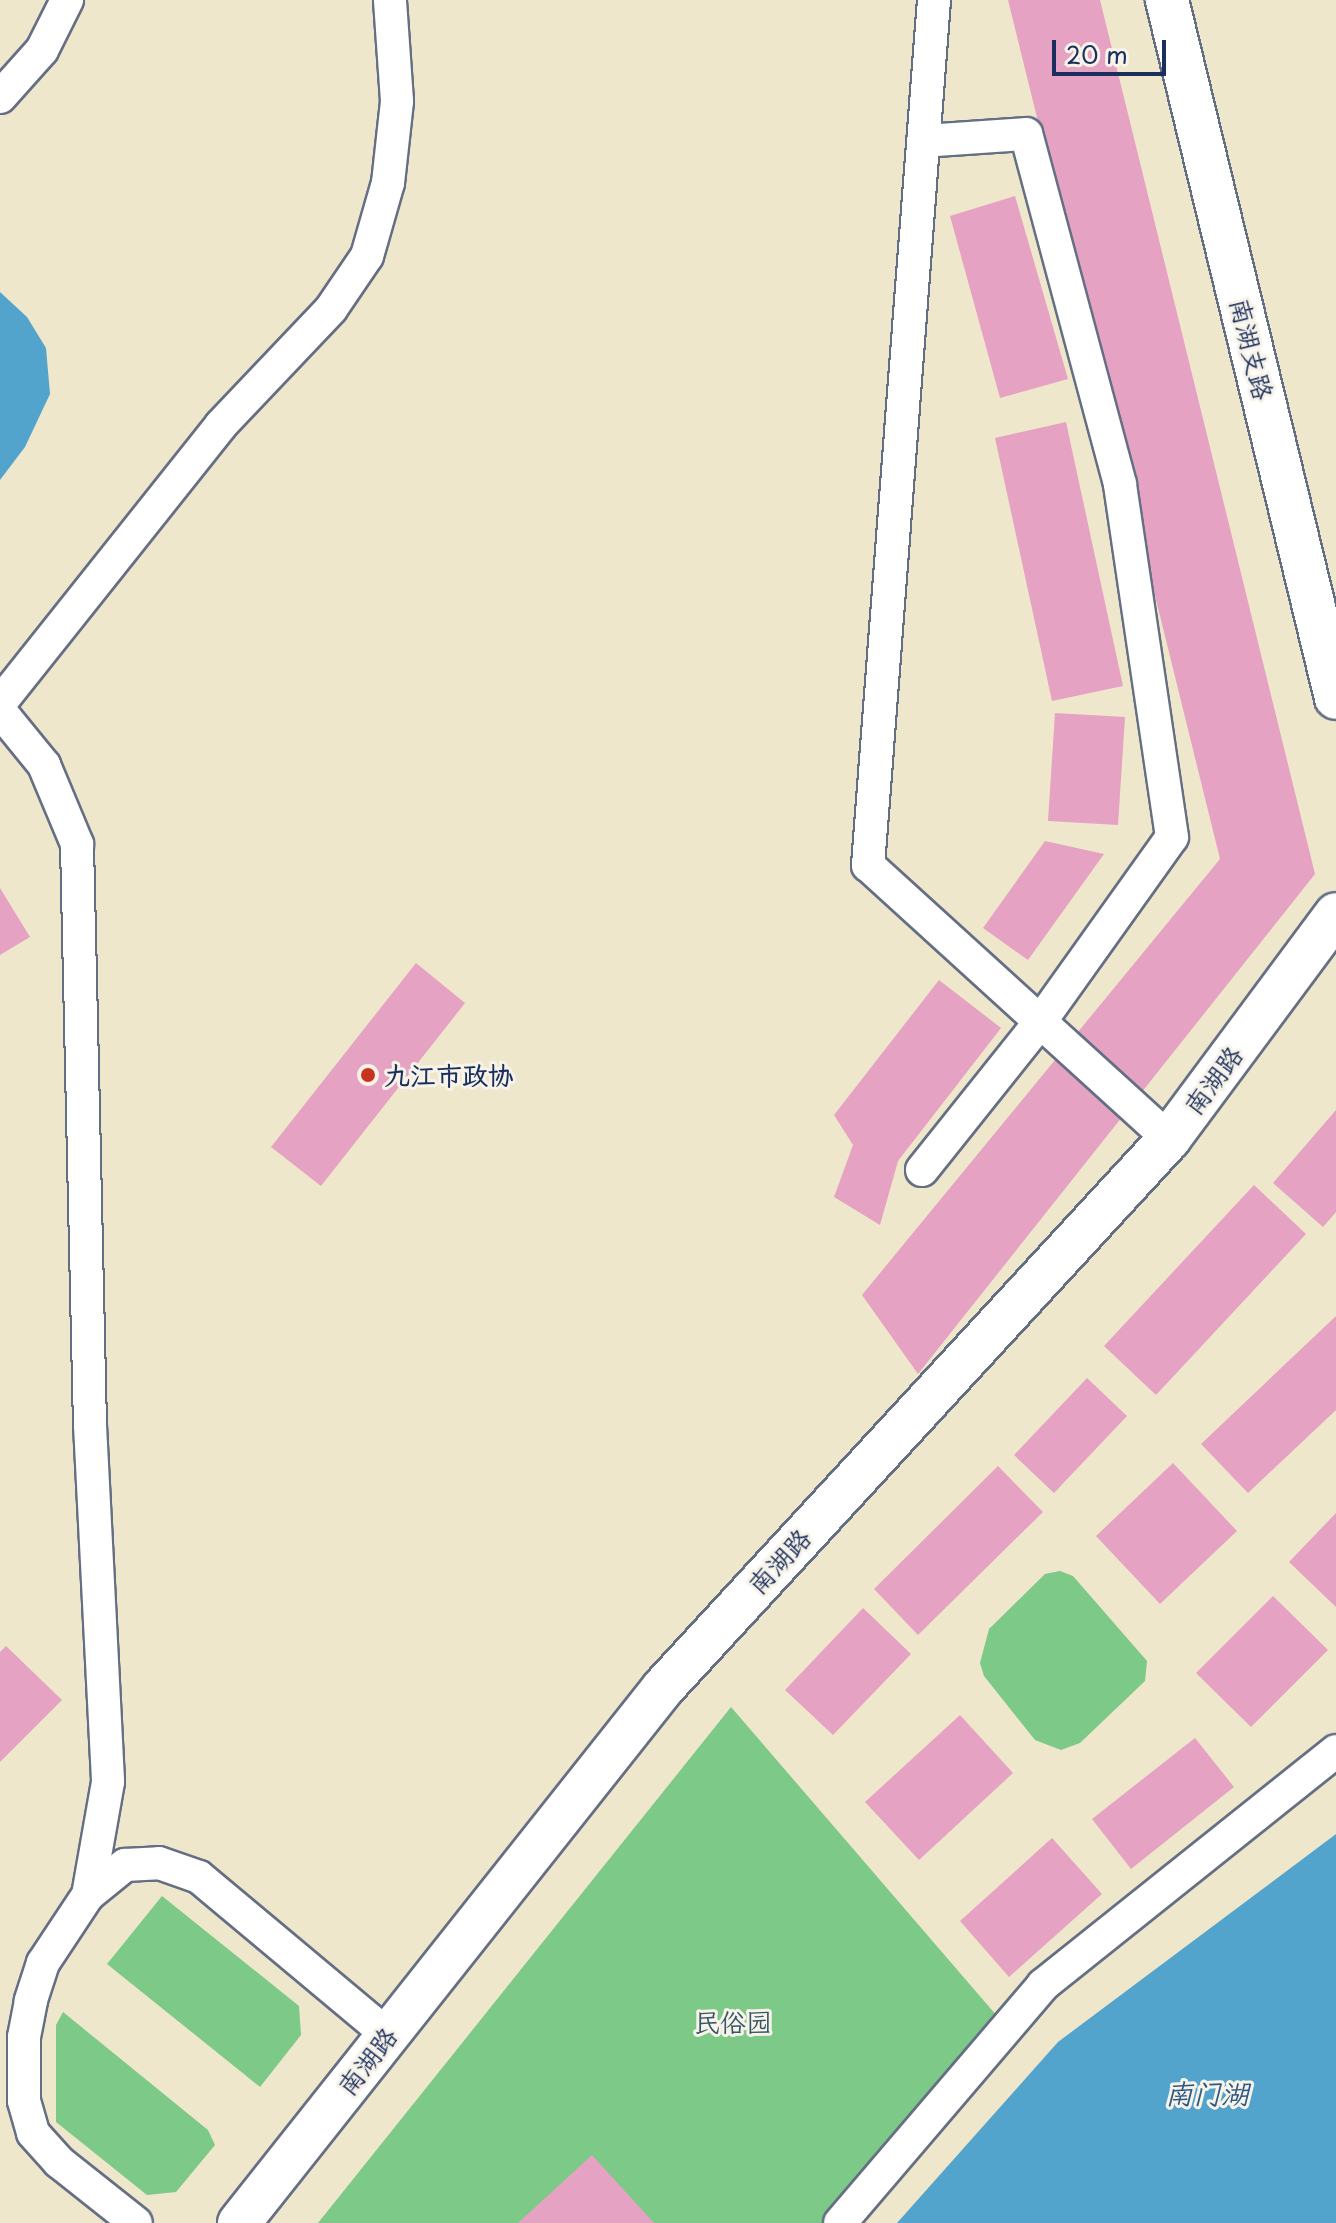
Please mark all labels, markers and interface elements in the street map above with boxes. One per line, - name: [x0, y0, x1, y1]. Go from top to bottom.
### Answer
- scale bar: [1056, 24, 1170, 74]
- text: 20 m: [1066, 36, 1128, 72]
- street label: 南湖支路: [1224, 295, 1280, 403]
- street label: 南湖路: [1177, 1039, 1249, 1121]
- place label: 九江市政协: [384, 1059, 514, 1091]
- marker: 九江市政协: [359, 1066, 377, 1084]
- street label: 南湖路: [741, 1522, 817, 1600]
- park label: 民俗园: [694, 2006, 772, 2038]
- street label: 南湖路: [331, 2021, 403, 2101]
- water label: 南门湖: [1165, 2076, 1249, 2110]

